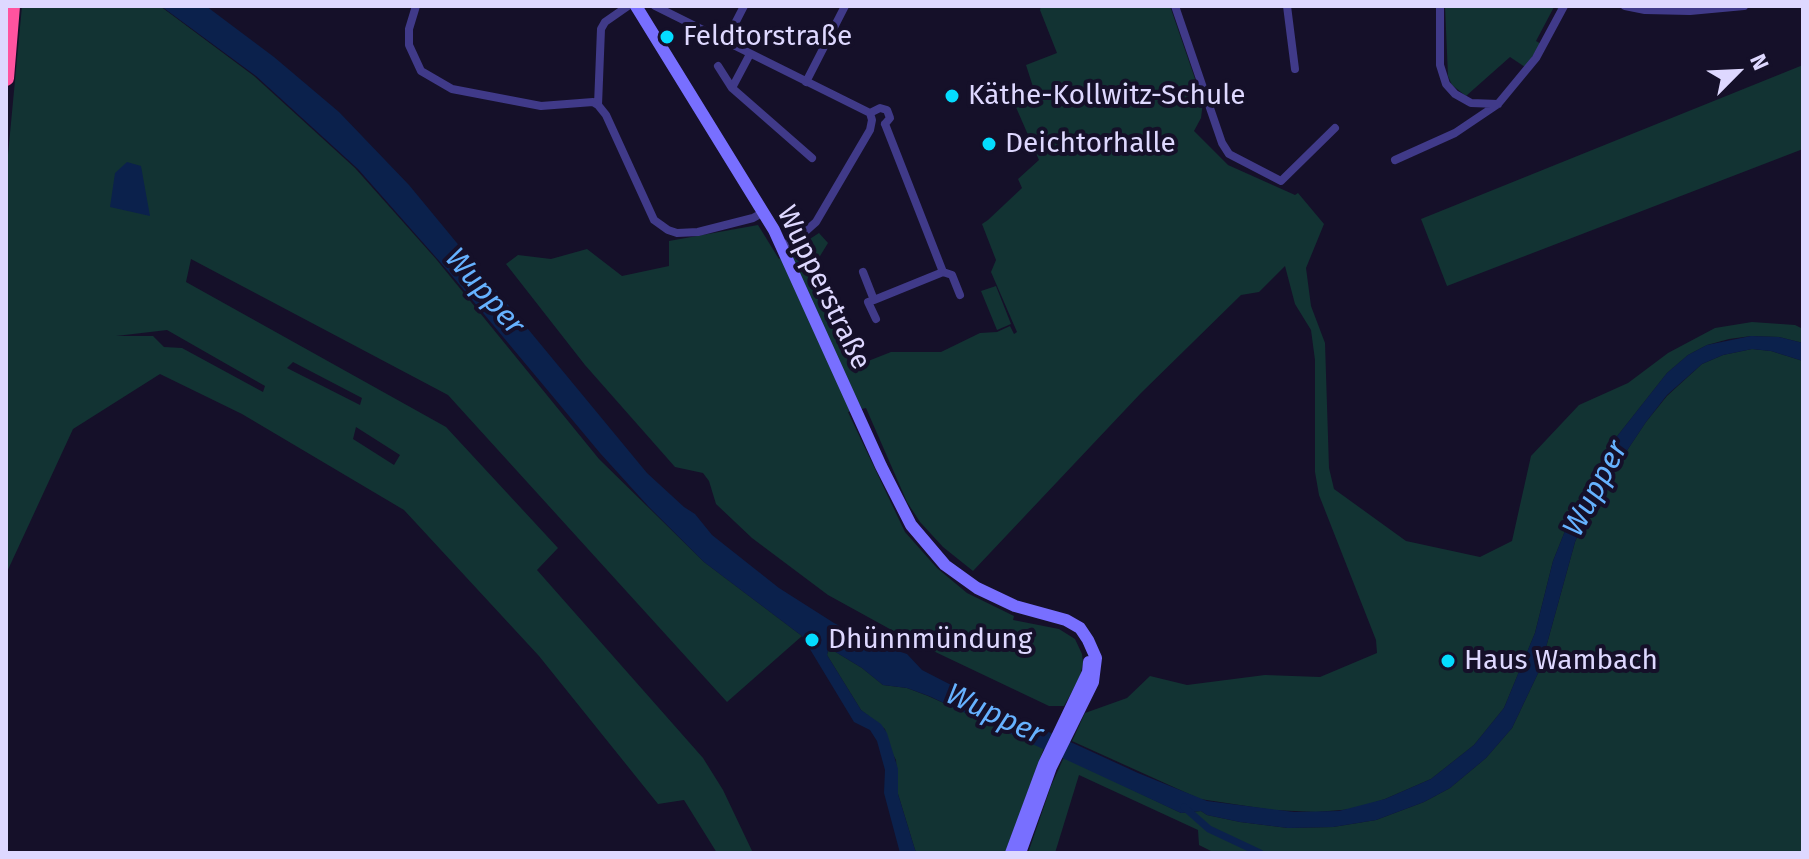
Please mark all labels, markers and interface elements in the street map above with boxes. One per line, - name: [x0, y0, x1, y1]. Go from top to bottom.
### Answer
- place label: Feldtorstraße: [683, 20, 852, 54]
- marker: Feldtorstraße: [658, 28, 676, 46]
- north arrow: [1697, 32, 1777, 112]
- text: N: [1744, 50, 1775, 74]
- place label: Käthe-Kollwitz-Schule: [968, 79, 1246, 113]
- marker: Käthe-Kollwitz-Schule: [943, 87, 961, 105]
- place label: Deichtorhalle: [1005, 127, 1176, 161]
- marker: Deichtorhalle: [980, 135, 998, 153]
- street label: Wupperstraße: [769, 201, 877, 375]
- water label: Wupper: [437, 241, 531, 343]
- water label: Wupper: [1556, 435, 1636, 543]
- place label: Dhünnmündung: [828, 623, 1032, 657]
- marker: Dhünnmündung: [803, 631, 821, 649]
- place label: Haus Wambach: [1464, 644, 1658, 678]
- marker: Haus Wambach: [1439, 652, 1457, 670]
- water label: Wupper: [940, 677, 1048, 753]

